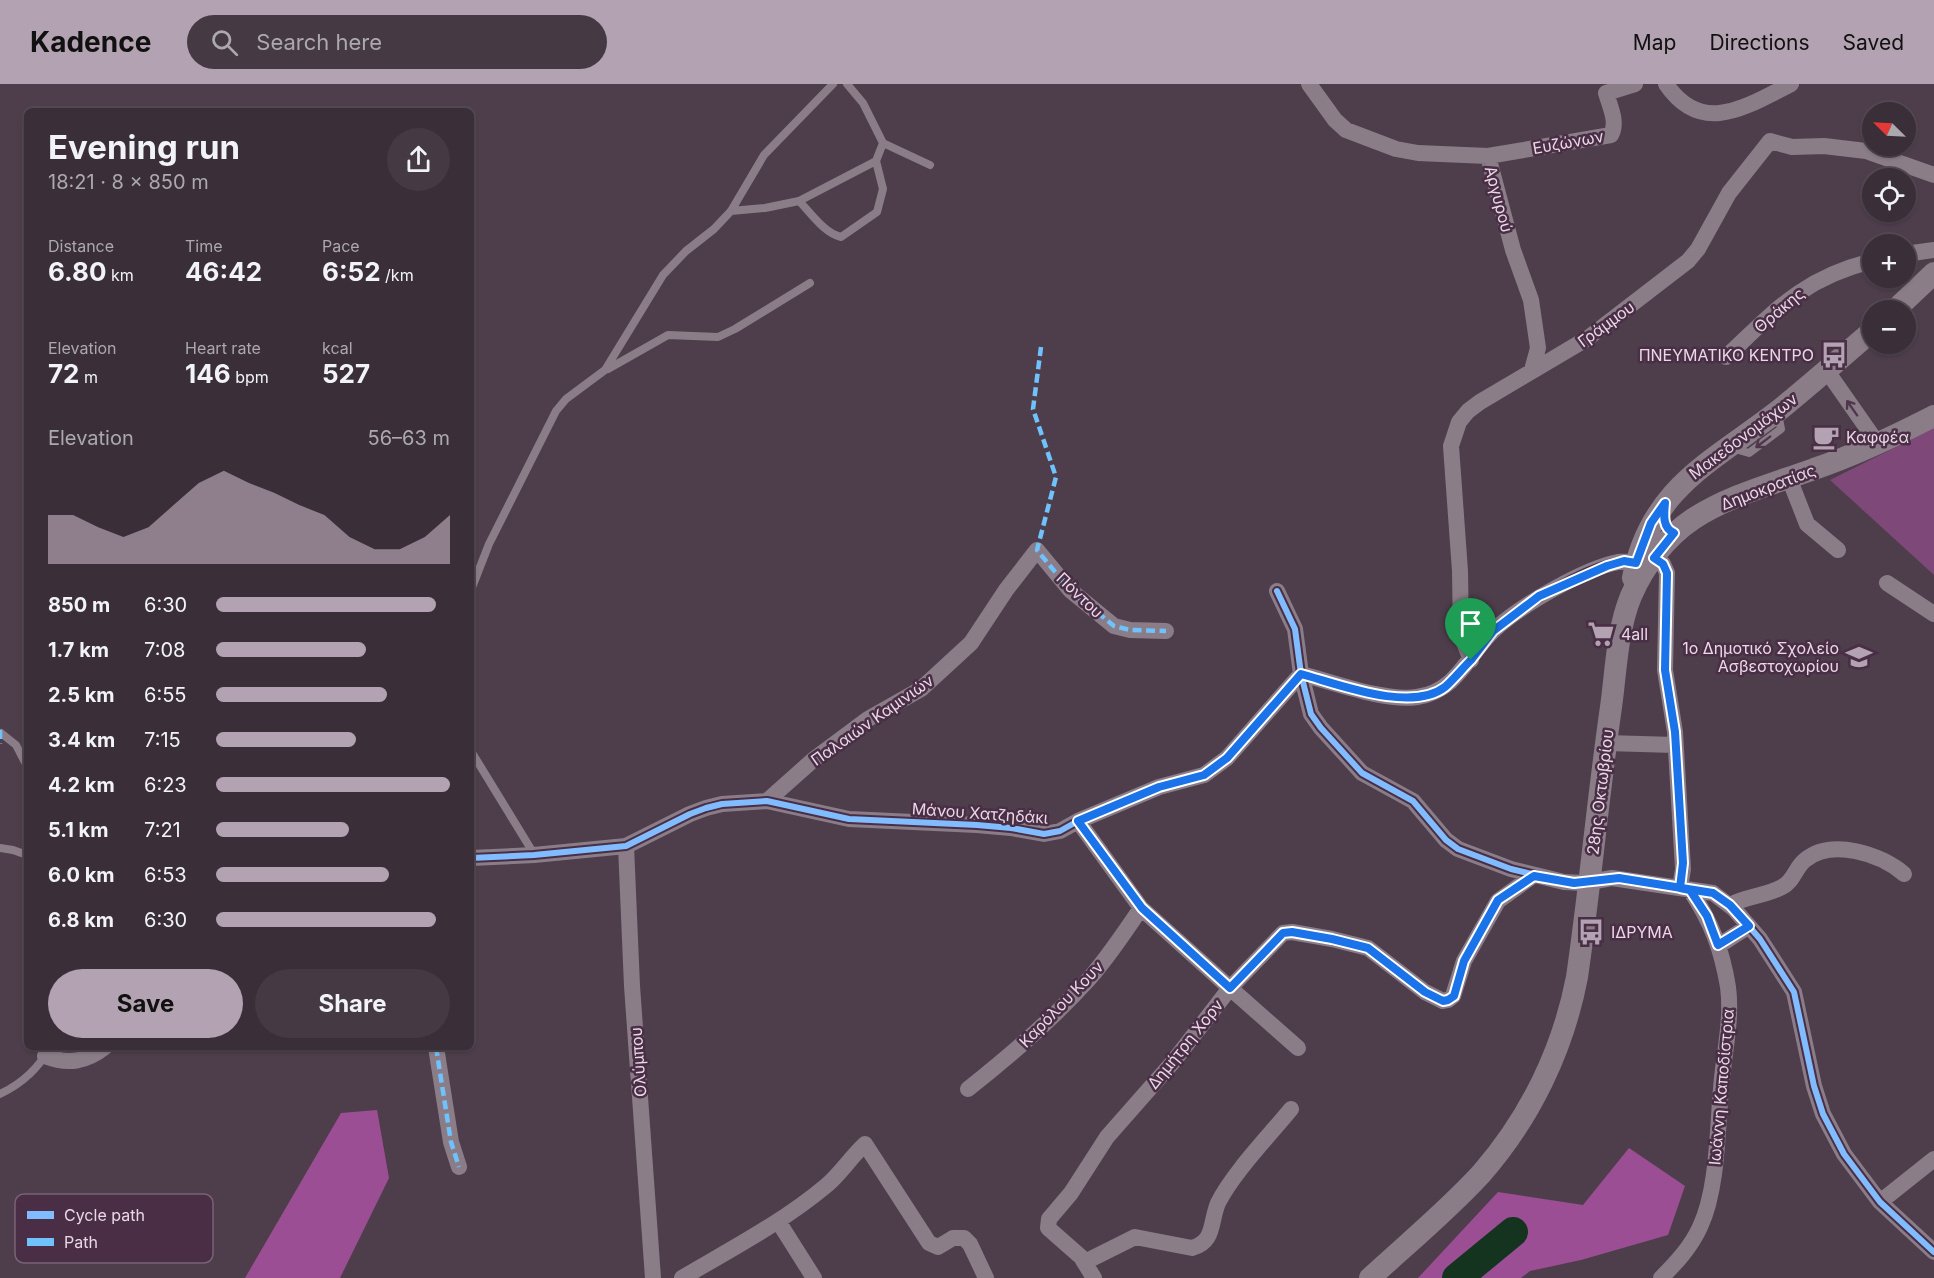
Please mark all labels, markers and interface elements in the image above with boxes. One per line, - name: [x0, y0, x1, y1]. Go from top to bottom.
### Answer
- search box: [187, 15, 607, 69]
- text: Kadence: [30, 25, 151, 59]
- icon: search: [208, 26, 241, 59]
- text: Search here: [256, 29, 382, 55]
- text: Map: [1633, 30, 1676, 55]
- text: Directions: [1709, 30, 1810, 55]
- text: Saved: [1843, 30, 1904, 55]
- north arrow: [1862, 102, 1916, 156]
- map controls: [1862, 102, 1916, 354]
- street label: Ευζώνων: [1531, 126, 1605, 158]
- text: Evening run: [48, 127, 240, 167]
- button: share: [387, 128, 450, 191]
- street label: Αργυρού: [1481, 164, 1517, 234]
- button: locate: [1862, 168, 1916, 222]
- text: 18:21 · 8 × 850 m: [48, 170, 209, 194]
- button: +: [1862, 234, 1916, 288]
- text: Distance: [48, 236, 114, 256]
- text: Time: [185, 236, 223, 256]
- text: Pace: [322, 236, 360, 256]
- text: 6.80: [48, 256, 107, 287]
- text: 46:42: [185, 256, 262, 287]
- text: 6:52: [322, 256, 381, 287]
- text: km: [107, 265, 134, 285]
- text: /km: [381, 265, 414, 285]
- street label: Θράκης: [1750, 283, 1808, 337]
- street label: Γράμμου: [1574, 297, 1638, 351]
- button: −: [1862, 300, 1916, 354]
- text: Elevation: [48, 338, 117, 358]
- text: Heart rate: [185, 338, 261, 358]
- text: kcal: [322, 338, 353, 358]
- bus stop icon: ΠΝΕΥΜΑΤΙΚΟ ΚΕΝΤΡΟ: [1819, 340, 1849, 370]
- place label: ΠΝΕΥΜΑΤΙΚΟ ΚΕΝΤΡΟ: [1639, 345, 1814, 365]
- text: 72: [48, 358, 80, 389]
- text: 146: [185, 358, 231, 389]
- text: 527: [322, 358, 370, 389]
- text: m: [80, 367, 98, 387]
- text: bpm: [231, 367, 269, 387]
- street label: Μακεδονομάχων: [1685, 389, 1801, 483]
- one-way arrow: [1846, 400, 1858, 416]
- cafe icon: Καφφέα: [1811, 422, 1841, 452]
- text: Elevation: [48, 426, 134, 450]
- text: 56–63 m: [368, 426, 450, 450]
- place label: Καφφέα: [1846, 427, 1909, 447]
- one-way arrow: [1756, 436, 1772, 448]
- street label: Δημοκρατίας: [1718, 460, 1818, 514]
- street label: Πόντου: [1053, 568, 1107, 622]
- text: 850 m: [48, 593, 110, 617]
- text: 6:30: [144, 593, 187, 617]
- pin: [1445, 598, 1496, 660]
- icon: arrive: [1454, 607, 1487, 640]
- supermarket icon: 4all: [1586, 619, 1616, 649]
- place label: 4all: [1621, 624, 1648, 644]
- text: 1.7 km: [48, 638, 109, 662]
- text: 7:08: [144, 638, 185, 662]
- place label: 1ο Δημοτικό Σχολείο Ασβεστοχωρίου: [1682, 638, 1839, 676]
- school or university icon: 1ο Δημοτικό Σχολείο Ασβεστοχωρίου: [1844, 642, 1874, 672]
- street label: Παλαιών Καμινιών: [807, 670, 937, 770]
- text: 2.5 km: [48, 683, 115, 707]
- text: 6:55: [144, 683, 186, 707]
- text: 3.4 km: [48, 728, 115, 752]
- text: 7:15: [144, 728, 181, 752]
- street label: 28ης Οκτωβρίου: [1582, 728, 1618, 856]
- text: 4.2 km: [48, 773, 115, 797]
- text: 6:23: [144, 773, 187, 797]
- street label: Μάνου Χατζηδάκι: [911, 798, 1049, 828]
- text: 5.1 km: [48, 818, 108, 842]
- text: 7:21: [144, 818, 181, 842]
- text: 6.0 km: [48, 863, 115, 887]
- text: 6:53: [144, 863, 187, 887]
- text: 6.8 km: [48, 908, 114, 932]
- text: 6:30: [144, 908, 187, 932]
- bus stop icon: ΙΔΡΥΜΑ: [1576, 917, 1606, 947]
- place label: ΙΔΡΥΜΑ: [1611, 922, 1673, 942]
- street label: Καρόλου Κουν: [1015, 957, 1107, 1051]
- button: Save: [48, 969, 243, 1038]
- button: Share: [255, 969, 450, 1038]
- street label: Δημήτρη Χορν: [1143, 995, 1227, 1093]
- street label: Ιωάννη Καποδίστρια: [1704, 1008, 1738, 1166]
- street label: Ολύμπου: [626, 1026, 650, 1098]
- legend: [15, 1194, 213, 1263]
- text: Cycle path: [64, 1205, 145, 1225]
- text: Path: [64, 1232, 98, 1252]

